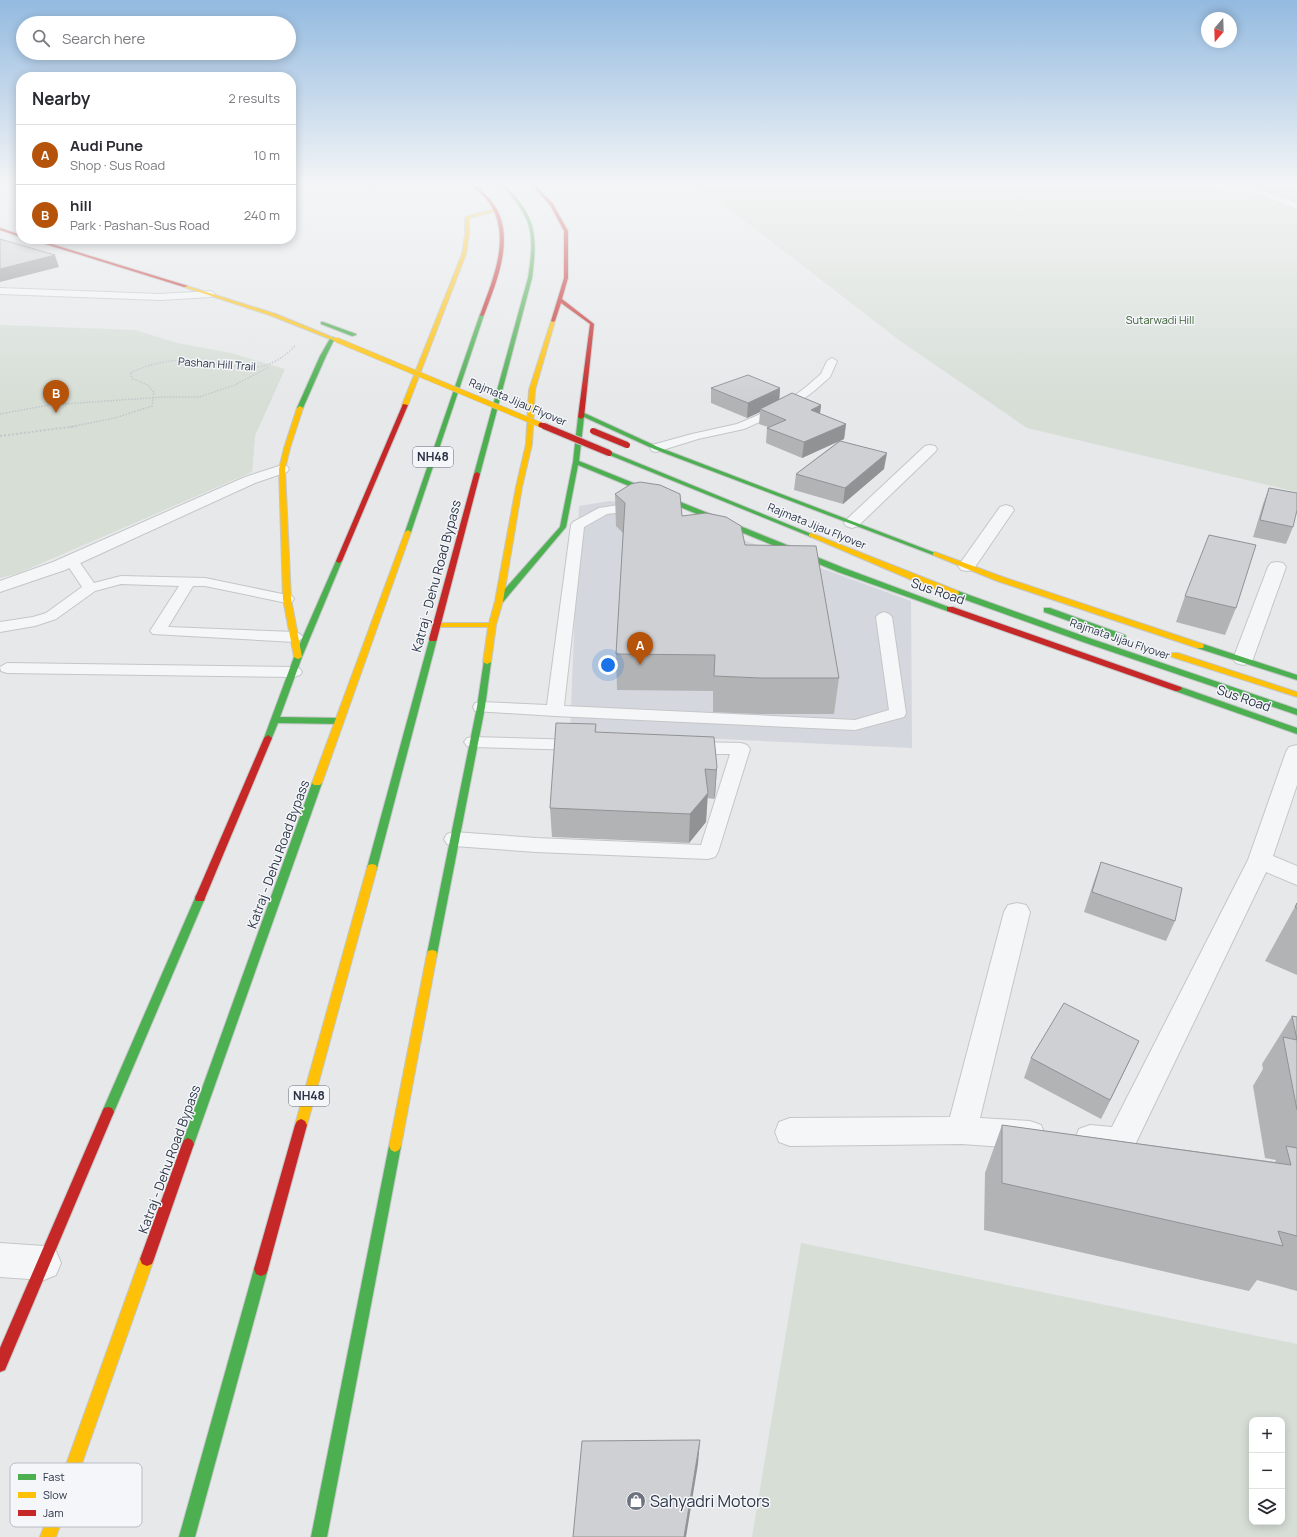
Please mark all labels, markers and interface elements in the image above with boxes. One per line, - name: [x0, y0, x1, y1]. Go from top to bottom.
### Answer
- north arrow: [1201, 12, 1237, 48]
- search box: [16, 16, 296, 60]
- icon: search: [30, 27, 52, 49]
- text: Search here: [62, 28, 145, 49]
- text: Nearby: [32, 87, 90, 110]
- text: 2 results: [228, 89, 280, 107]
- text: Audi Pune: [70, 135, 143, 156]
- text: A: [41, 146, 49, 164]
- text: 10 m: [253, 146, 280, 164]
- text: Shop · Sus Road: [70, 156, 165, 174]
- text: hill: [70, 195, 92, 216]
- text: B: [41, 206, 49, 224]
- text: 240 m: [244, 206, 280, 224]
- text: Park · Pashan-Sus Road: [70, 216, 210, 234]
- park label: Sutarwadi Hill: [1126, 312, 1194, 327]
- street label: Pashan Hill Trail: [178, 353, 257, 374]
- street label: Rajmata Jijau Flyover: [467, 374, 569, 429]
- pin: B: [43, 380, 69, 413]
- road number: NH48: [413, 447, 453, 467]
- street label: Katraj - Dehu Road Bypass: [407, 498, 465, 654]
- street label: Rajmata Jijau Flyover: [766, 499, 869, 552]
- street label: Sus Road: [909, 573, 967, 609]
- street label: Rajmata Jijau Flyover: [1068, 614, 1172, 663]
- pin: A: [627, 632, 653, 665]
- your location: [598, 655, 618, 675]
- street label: Sus Road: [1215, 680, 1273, 716]
- street label: Katraj - Dehu Road Bypass: [243, 777, 313, 931]
- street label: Katraj - Dehu Road Bypass: [134, 1082, 204, 1236]
- road number: NH48: [289, 1086, 329, 1106]
- map controls: [1249, 1417, 1285, 1525]
- button: +: [1249, 1417, 1285, 1453]
- button: −: [1249, 1453, 1285, 1489]
- legend: [10, 1463, 142, 1527]
- text: Fast: [43, 1469, 65, 1484]
- text: Slow: [43, 1487, 68, 1502]
- button: layers: [1249, 1489, 1285, 1525]
- shop icon: Sahyadri Motors: [625, 1490, 647, 1512]
- place label: Sahyadri Motors: [650, 1490, 770, 1512]
- text: Jam: [43, 1505, 64, 1520]

